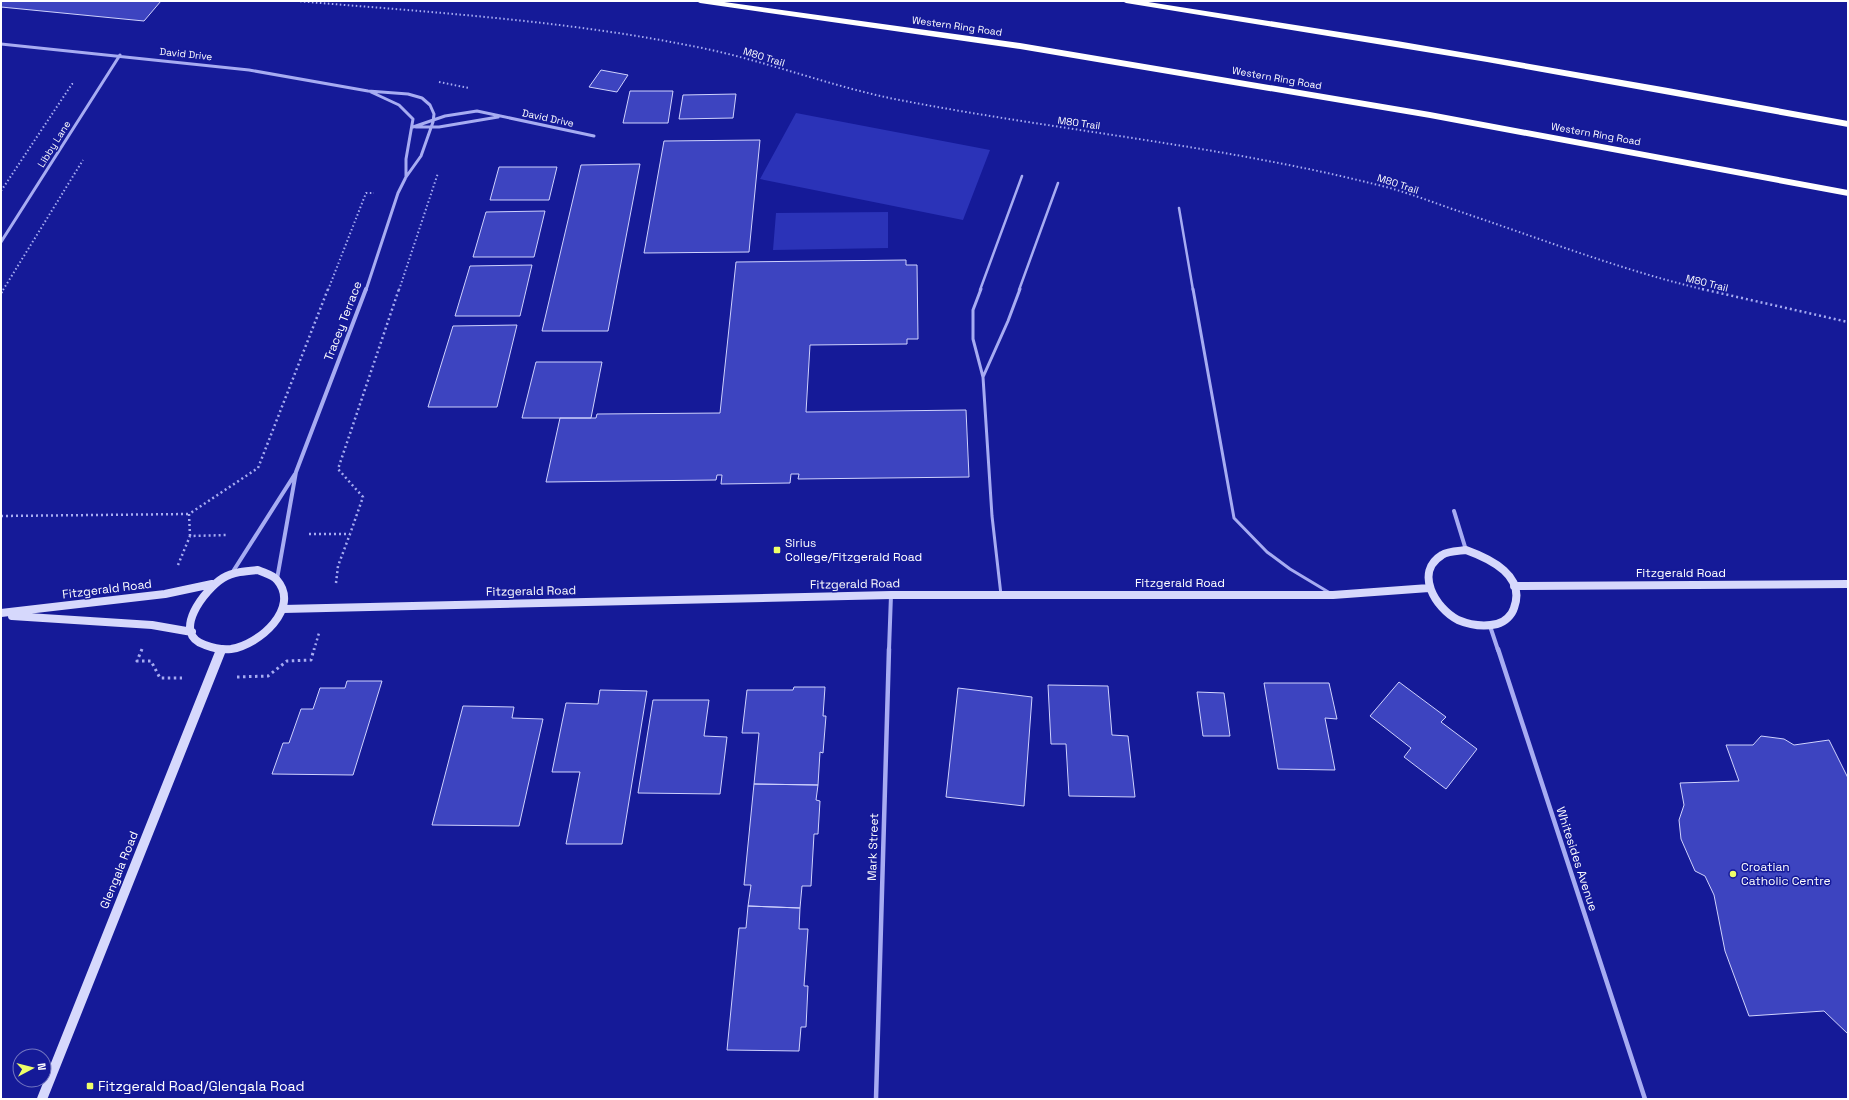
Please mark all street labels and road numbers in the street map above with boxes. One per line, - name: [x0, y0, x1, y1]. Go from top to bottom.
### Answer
- street label: Western Ring Road: [911, 13, 1003, 39]
- street label: David Drive: [159, 45, 213, 63]
- street label: M80 Trail: [742, 45, 786, 69]
- street label: Western Ring Road: [1231, 64, 1323, 92]
- street label: David Drive: [521, 106, 575, 130]
- street label: M80 Trail: [1057, 114, 1101, 132]
- street label: Libby Lane: [35, 118, 74, 170]
- street label: Western Ring Road: [1550, 120, 1642, 148]
- street label: M80 Trail: [1376, 171, 1420, 197]
- street label: M80 Trail: [1685, 271, 1729, 295]
- street label: Tracey Terrace: [320, 279, 366, 363]
- street label: Fitzgerald Road: [1636, 565, 1726, 581]
- street label: Fitzgerald Road: [810, 575, 900, 593]
- street label: Fitzgerald Road: [1135, 575, 1225, 591]
- street label: Fitzgerald Road: [61, 576, 153, 602]
- street label: Fitzgerald Road: [486, 582, 576, 600]
- street label: Whitesides Avenue: [1553, 805, 1601, 913]
- street label: Mark Street: [864, 813, 882, 881]
- street label: Glengala Road: [96, 829, 142, 911]

